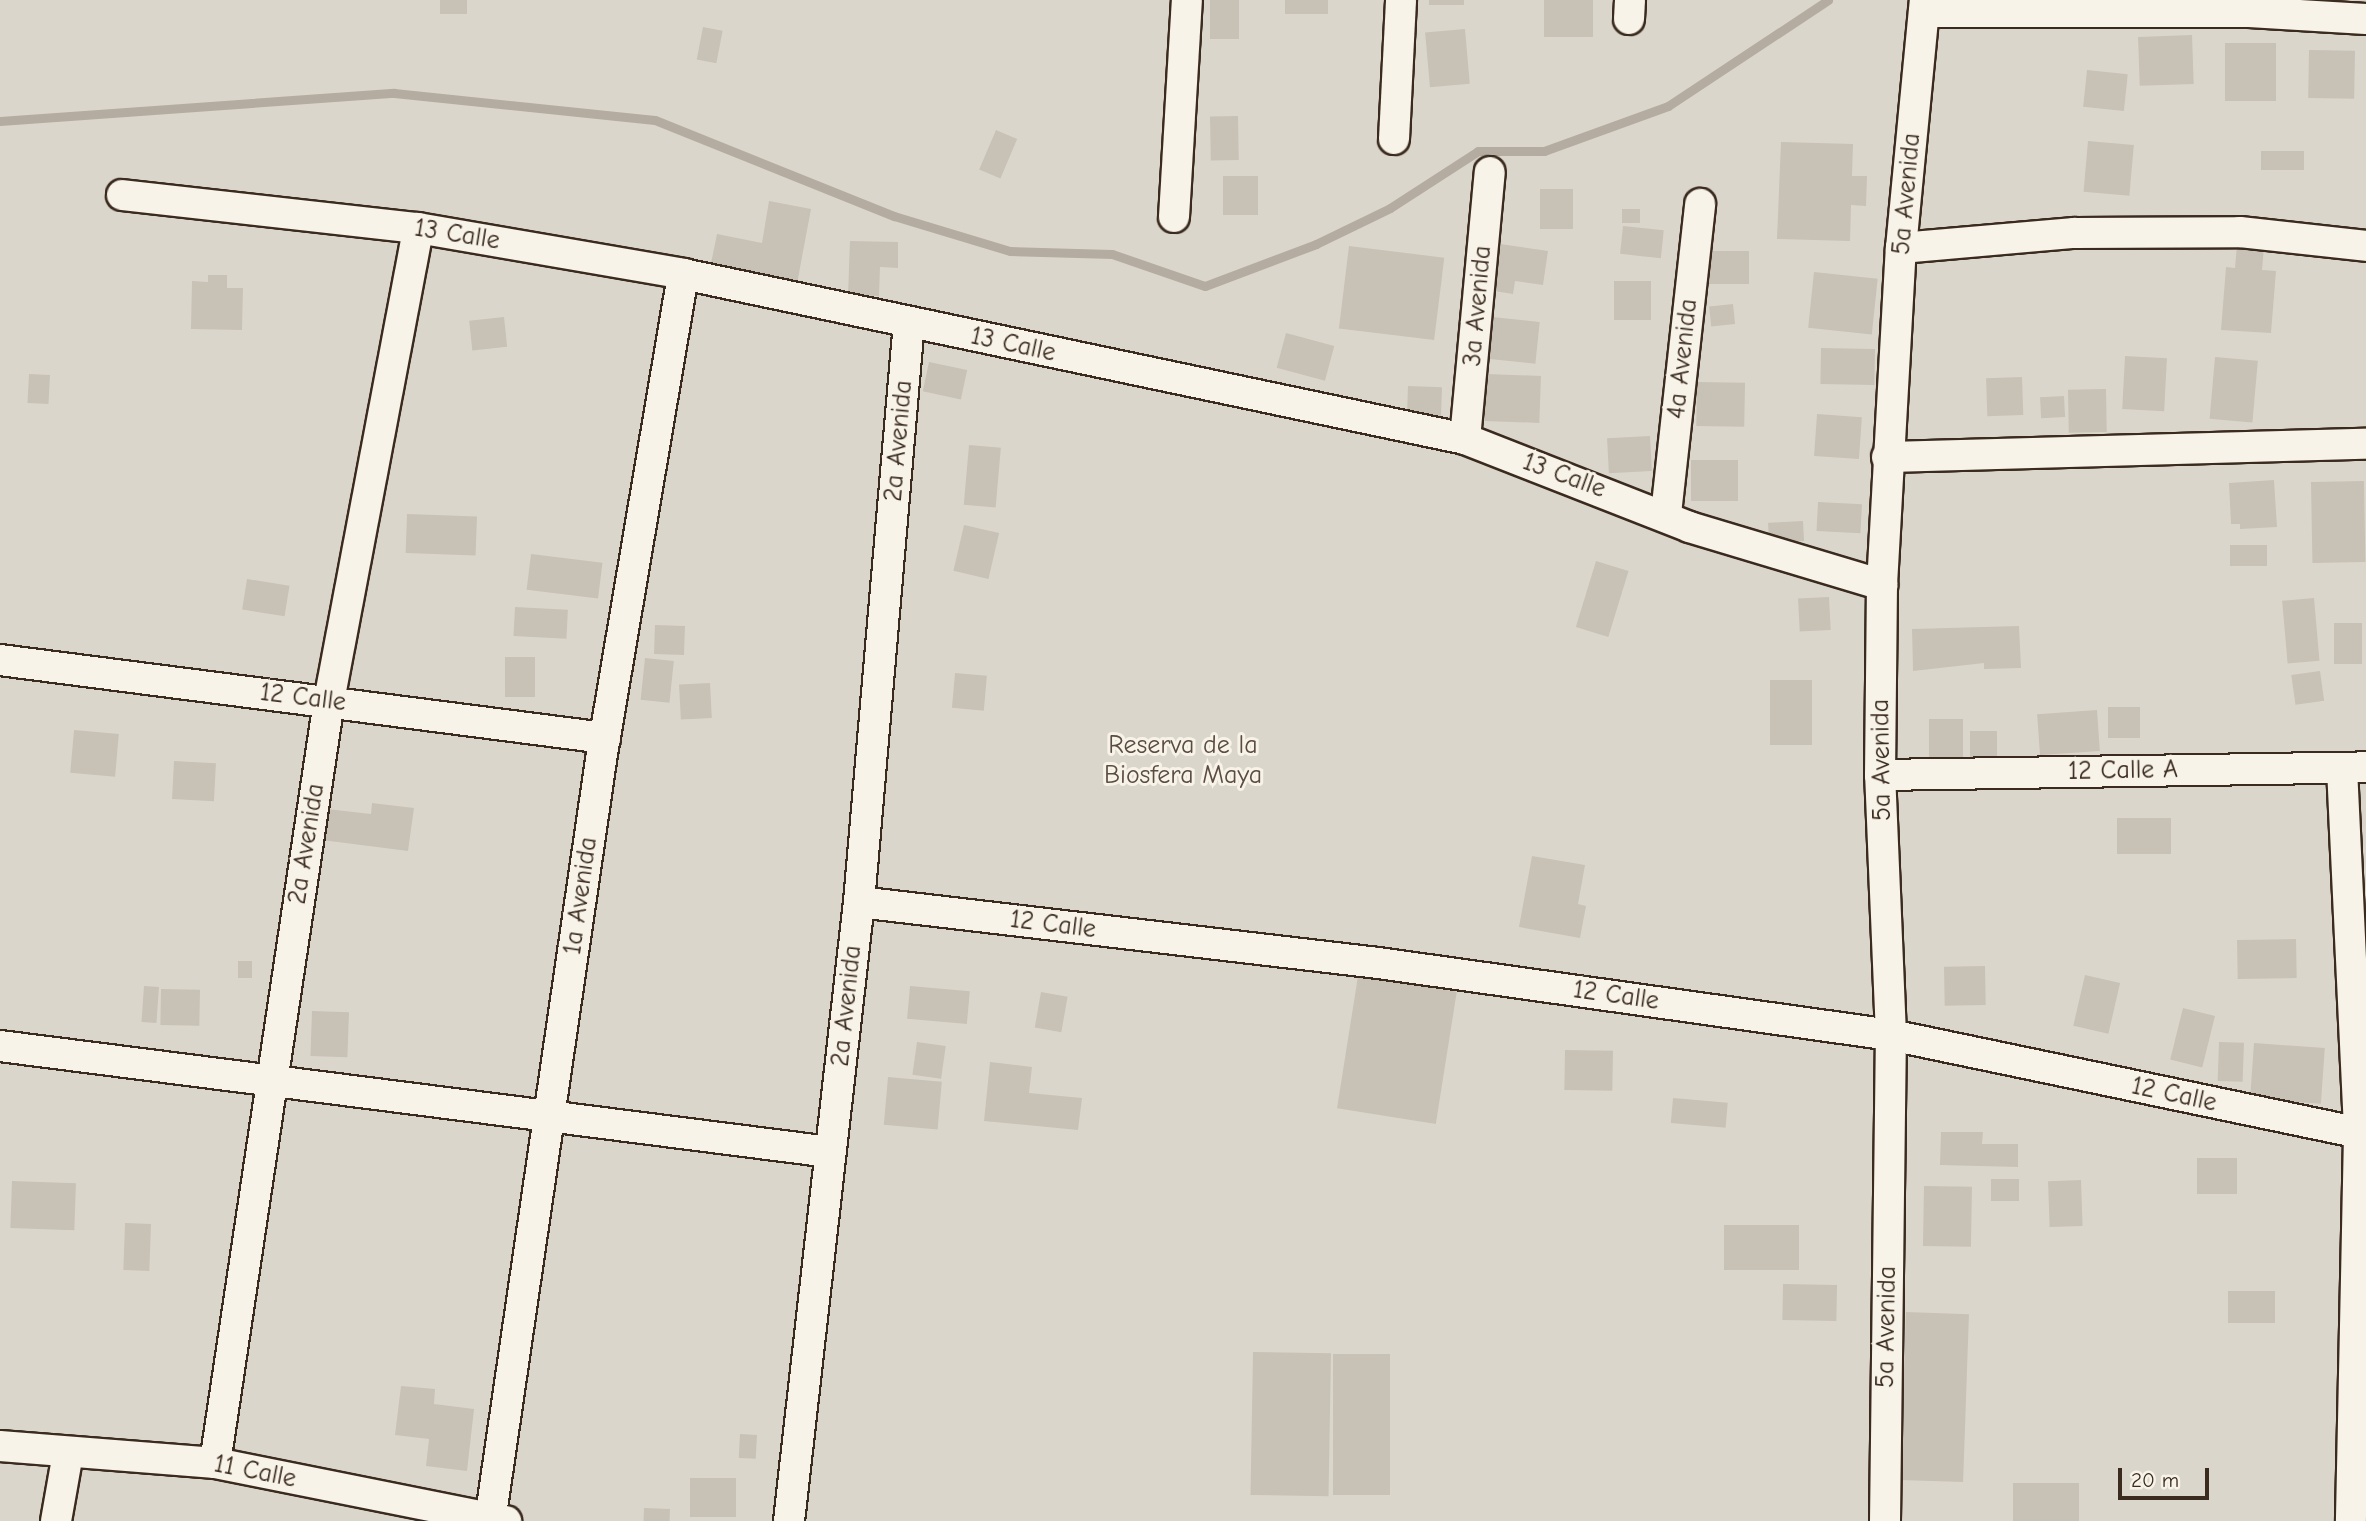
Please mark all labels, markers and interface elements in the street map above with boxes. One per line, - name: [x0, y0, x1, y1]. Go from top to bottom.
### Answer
- street label: 5a Avenida: [1886, 132, 1928, 256]
- street label: 13 Calle: [412, 213, 502, 257]
- street label: 3a Avenida: [1457, 244, 1499, 368]
- street label: 4a Avenida: [1661, 297, 1705, 421]
- street label: 13 Calle: [968, 321, 1058, 369]
- street label: 2a Avenida: [878, 379, 920, 503]
- street label: 13 Calle: [1518, 447, 1610, 505]
- street label: 12 Calle: [258, 677, 348, 719]
- street label: 5a Avenida: [1865, 699, 1899, 821]
- park label: Reserva de la Biosfera Maya: [1104, 730, 1262, 792]
- street label: 12 Calle A: [2068, 754, 2178, 788]
- street label: 2a Avenida: [282, 781, 332, 907]
- street label: 1a Avenida: [557, 835, 605, 957]
- street label: 12 Calle: [1008, 904, 1098, 946]
- street label: 2a Avenida: [825, 944, 869, 1068]
- street label: 12 Calle: [1571, 975, 1661, 1017]
- street label: 12 Calle: [2129, 1071, 2219, 1119]
- street label: 5a Avenida: [1870, 1266, 1904, 1388]
- street label: 11 Calle: [211, 1449, 299, 1495]
- scale bar: [2121, 1454, 2212, 1498]
- text: 20 m: [2131, 1468, 2179, 1492]

